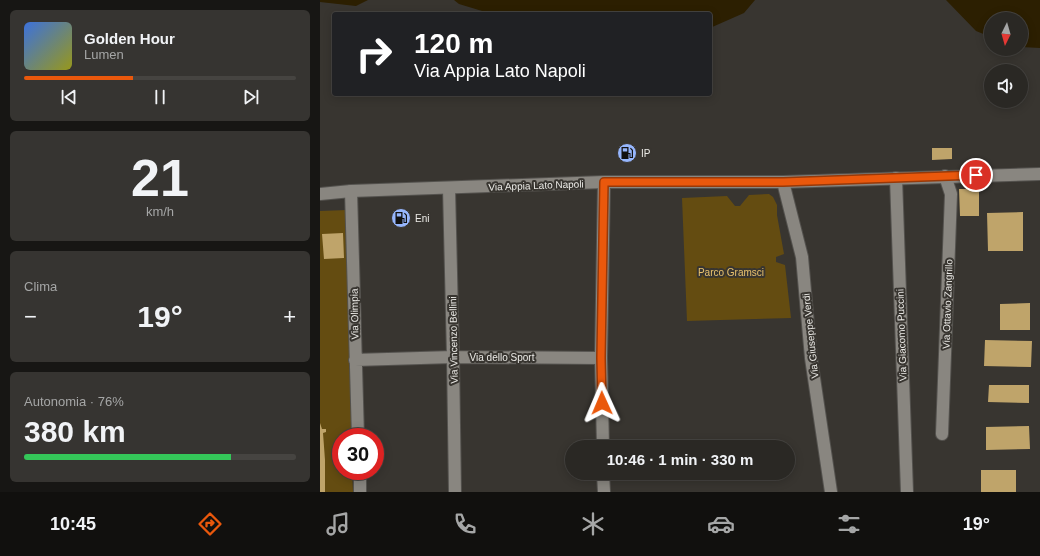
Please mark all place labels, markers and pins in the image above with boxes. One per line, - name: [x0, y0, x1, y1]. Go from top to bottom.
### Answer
- fuel station icon: IP: [616, 142, 638, 164]
- place label: IP: [641, 148, 651, 159]
- pin: [959, 158, 993, 192]
- fuel station icon: Eni: [390, 207, 412, 229]
- place label: Eni: [415, 213, 429, 224]

